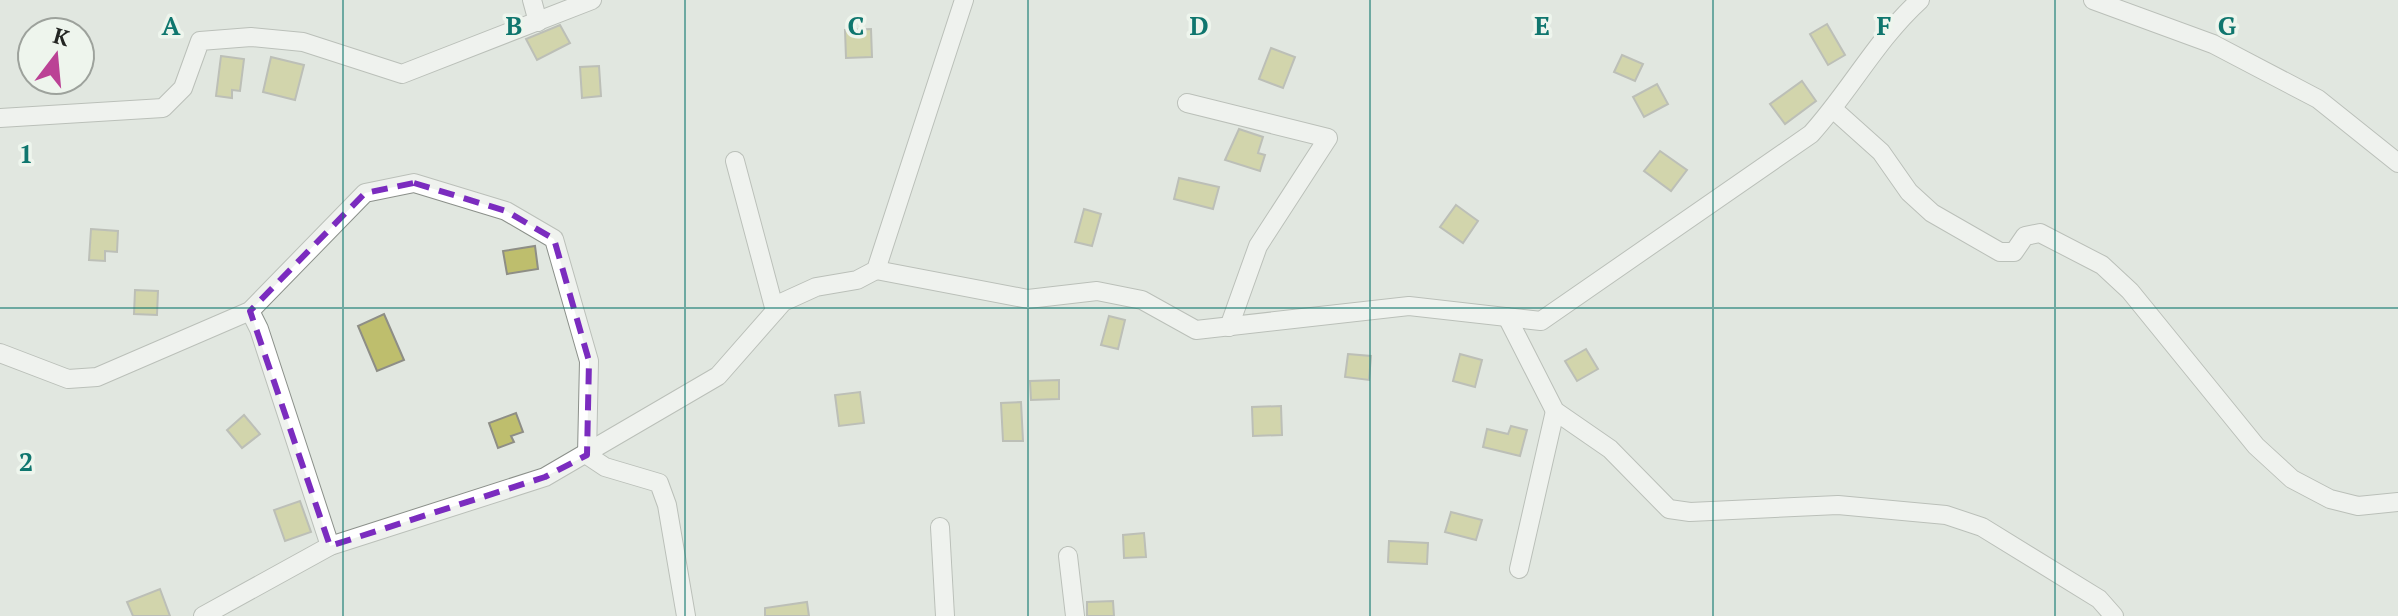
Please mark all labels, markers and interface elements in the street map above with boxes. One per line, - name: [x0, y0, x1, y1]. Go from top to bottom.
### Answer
- text: A: [162, 8, 181, 42]
- text: B: [506, 8, 522, 42]
- text: C: [848, 8, 864, 42]
- text: D: [1189, 8, 1209, 42]
- text: E: [1534, 8, 1550, 42]
- text: F: [1877, 8, 1892, 42]
- text: G: [2218, 8, 2237, 42]
- north arrow: [16, 16, 96, 96]
- text: K: [50, 20, 74, 52]
- text: 1: [19, 136, 33, 170]
- text: 2: [19, 444, 33, 478]

